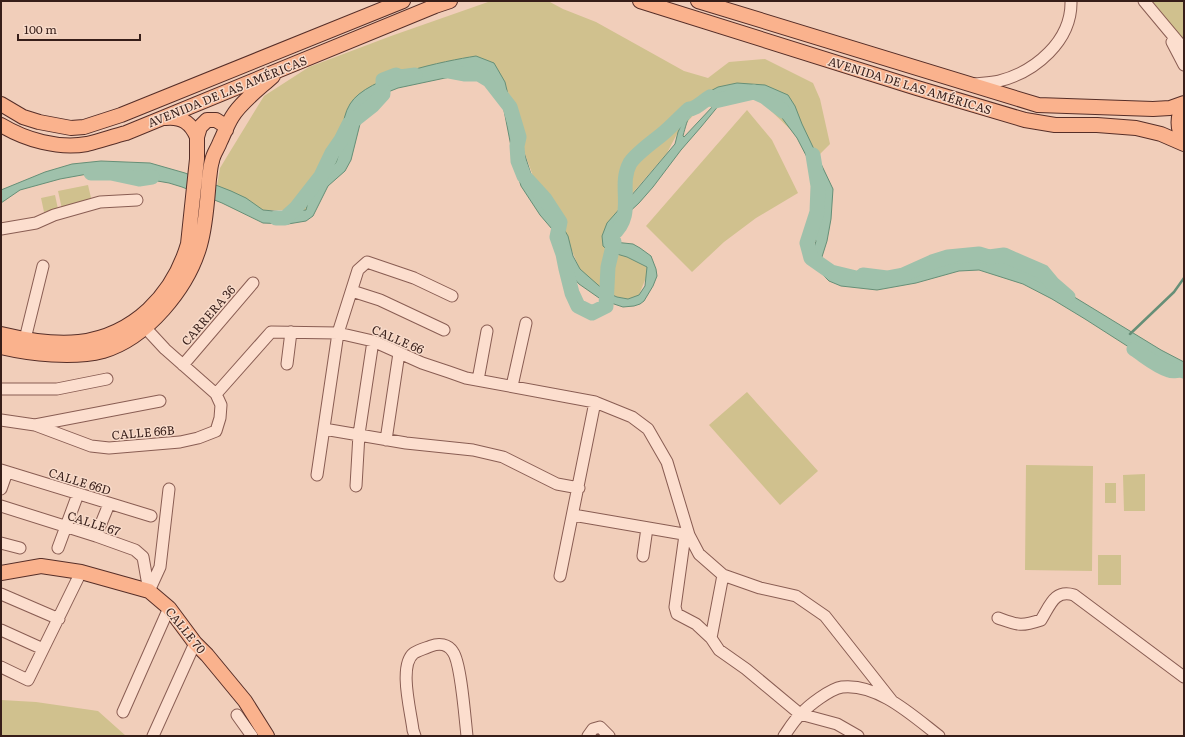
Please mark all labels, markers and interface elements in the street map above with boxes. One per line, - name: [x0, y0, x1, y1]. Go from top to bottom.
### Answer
- scale bar: [18, 16, 140, 42]
- text: 100 m: [24, 20, 57, 38]
- street label: AVENIDA DE LAS AMÉRICAS: [145, 51, 309, 131]
- street label: AVENIDA DE LAS AMÉRICAS: [826, 52, 994, 118]
- street label: CARRERA 36: [177, 280, 240, 349]
- street label: CALLE 66: [369, 320, 427, 358]
- street label: CALLE 66B: [111, 420, 175, 444]
- street label: CALLE 66D: [47, 463, 113, 499]
- street label: CALLE 67: [65, 506, 123, 540]
- street label: CALLE 70: [162, 603, 210, 657]

